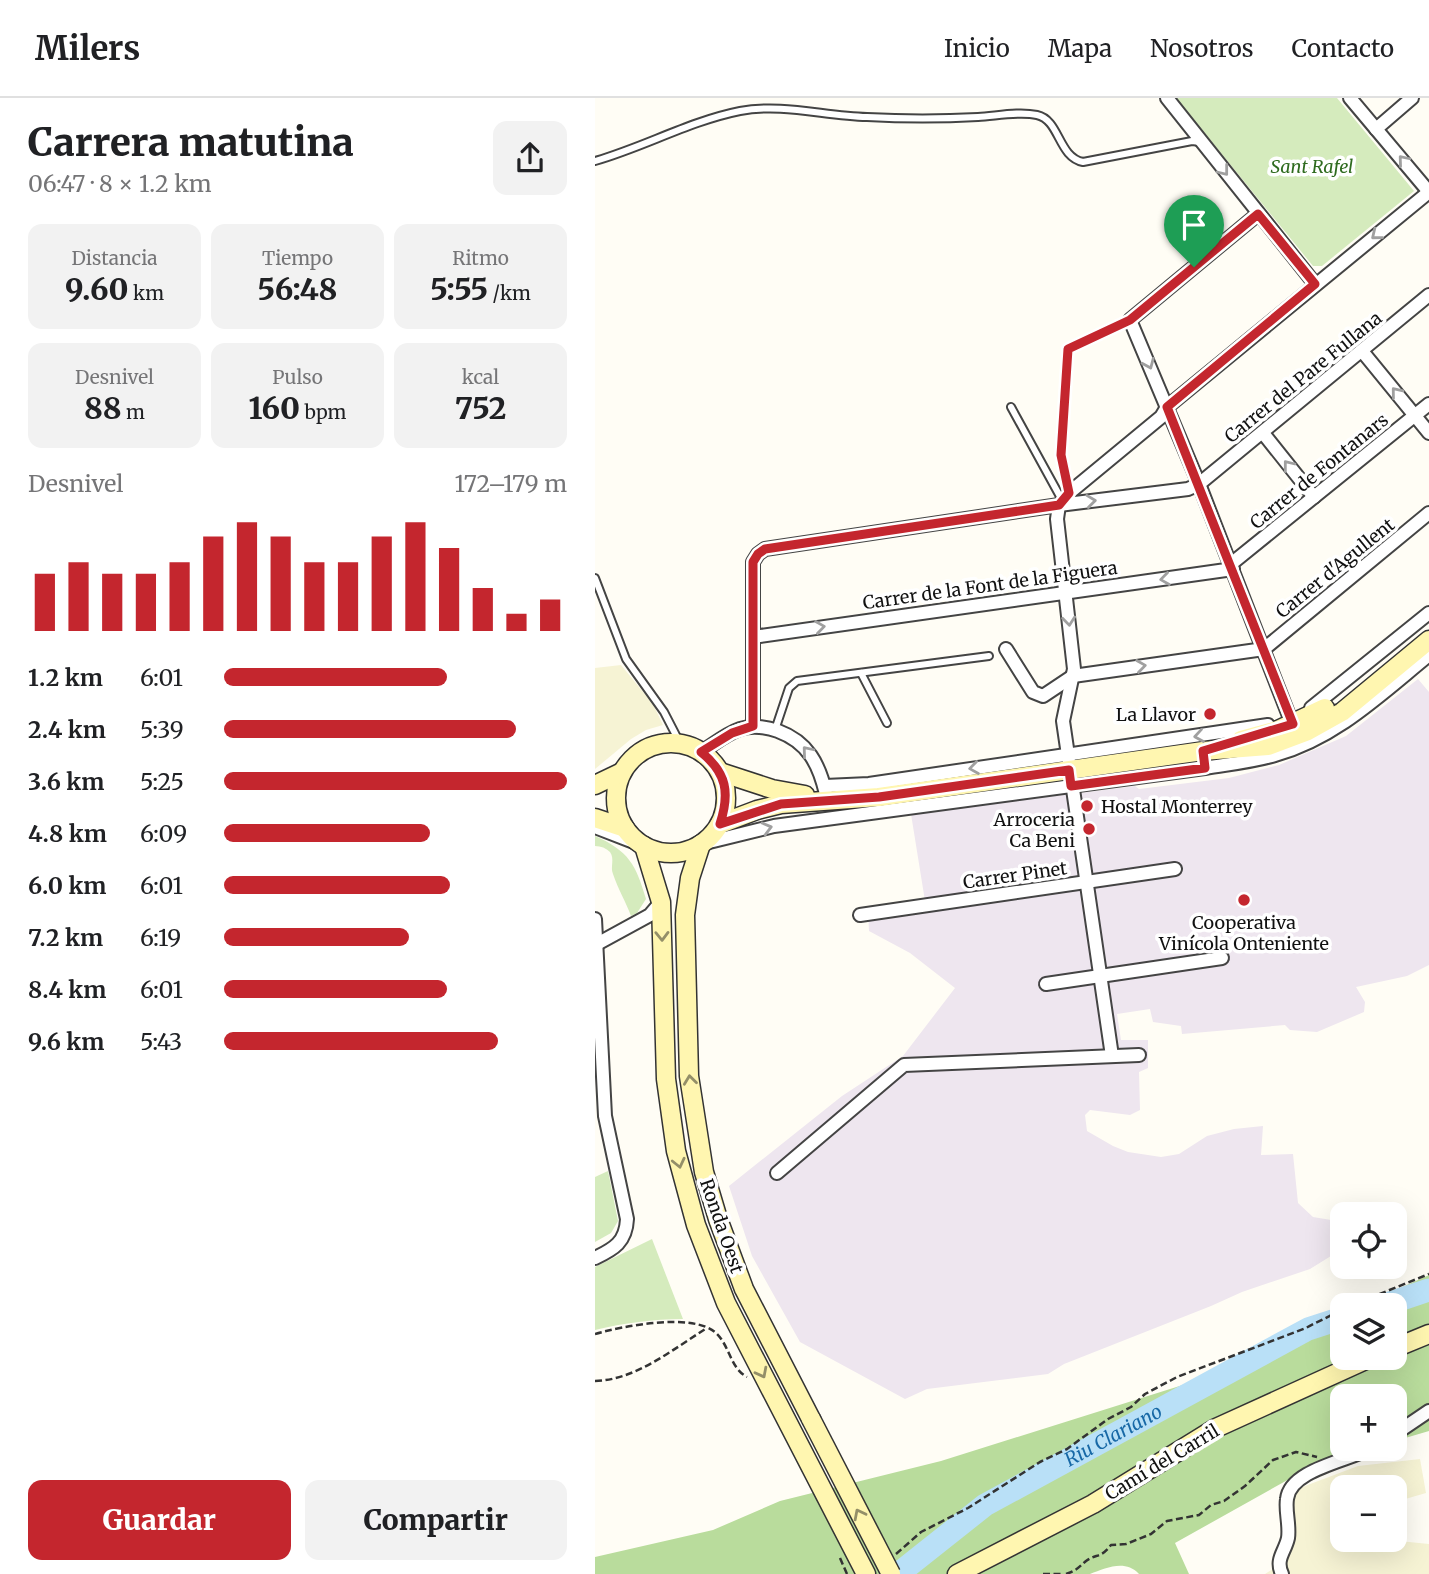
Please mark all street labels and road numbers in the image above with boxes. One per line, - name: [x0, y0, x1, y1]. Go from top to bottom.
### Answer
- street label: Carrer del Pare Fullana: [1220, 306, 1387, 448]
- street label: Carrer de Fontanars: [1245, 408, 1393, 534]
- street label: Carrer d'Agullent: [1271, 513, 1399, 623]
- street label: Carrer de la Font de la Figuera: [861, 556, 1119, 614]
- street label: Carrer Pinet: [962, 856, 1068, 894]
- street label: Ronda Oest: [695, 1176, 749, 1276]
- street label: Camí del Carril: [1101, 1419, 1224, 1505]

